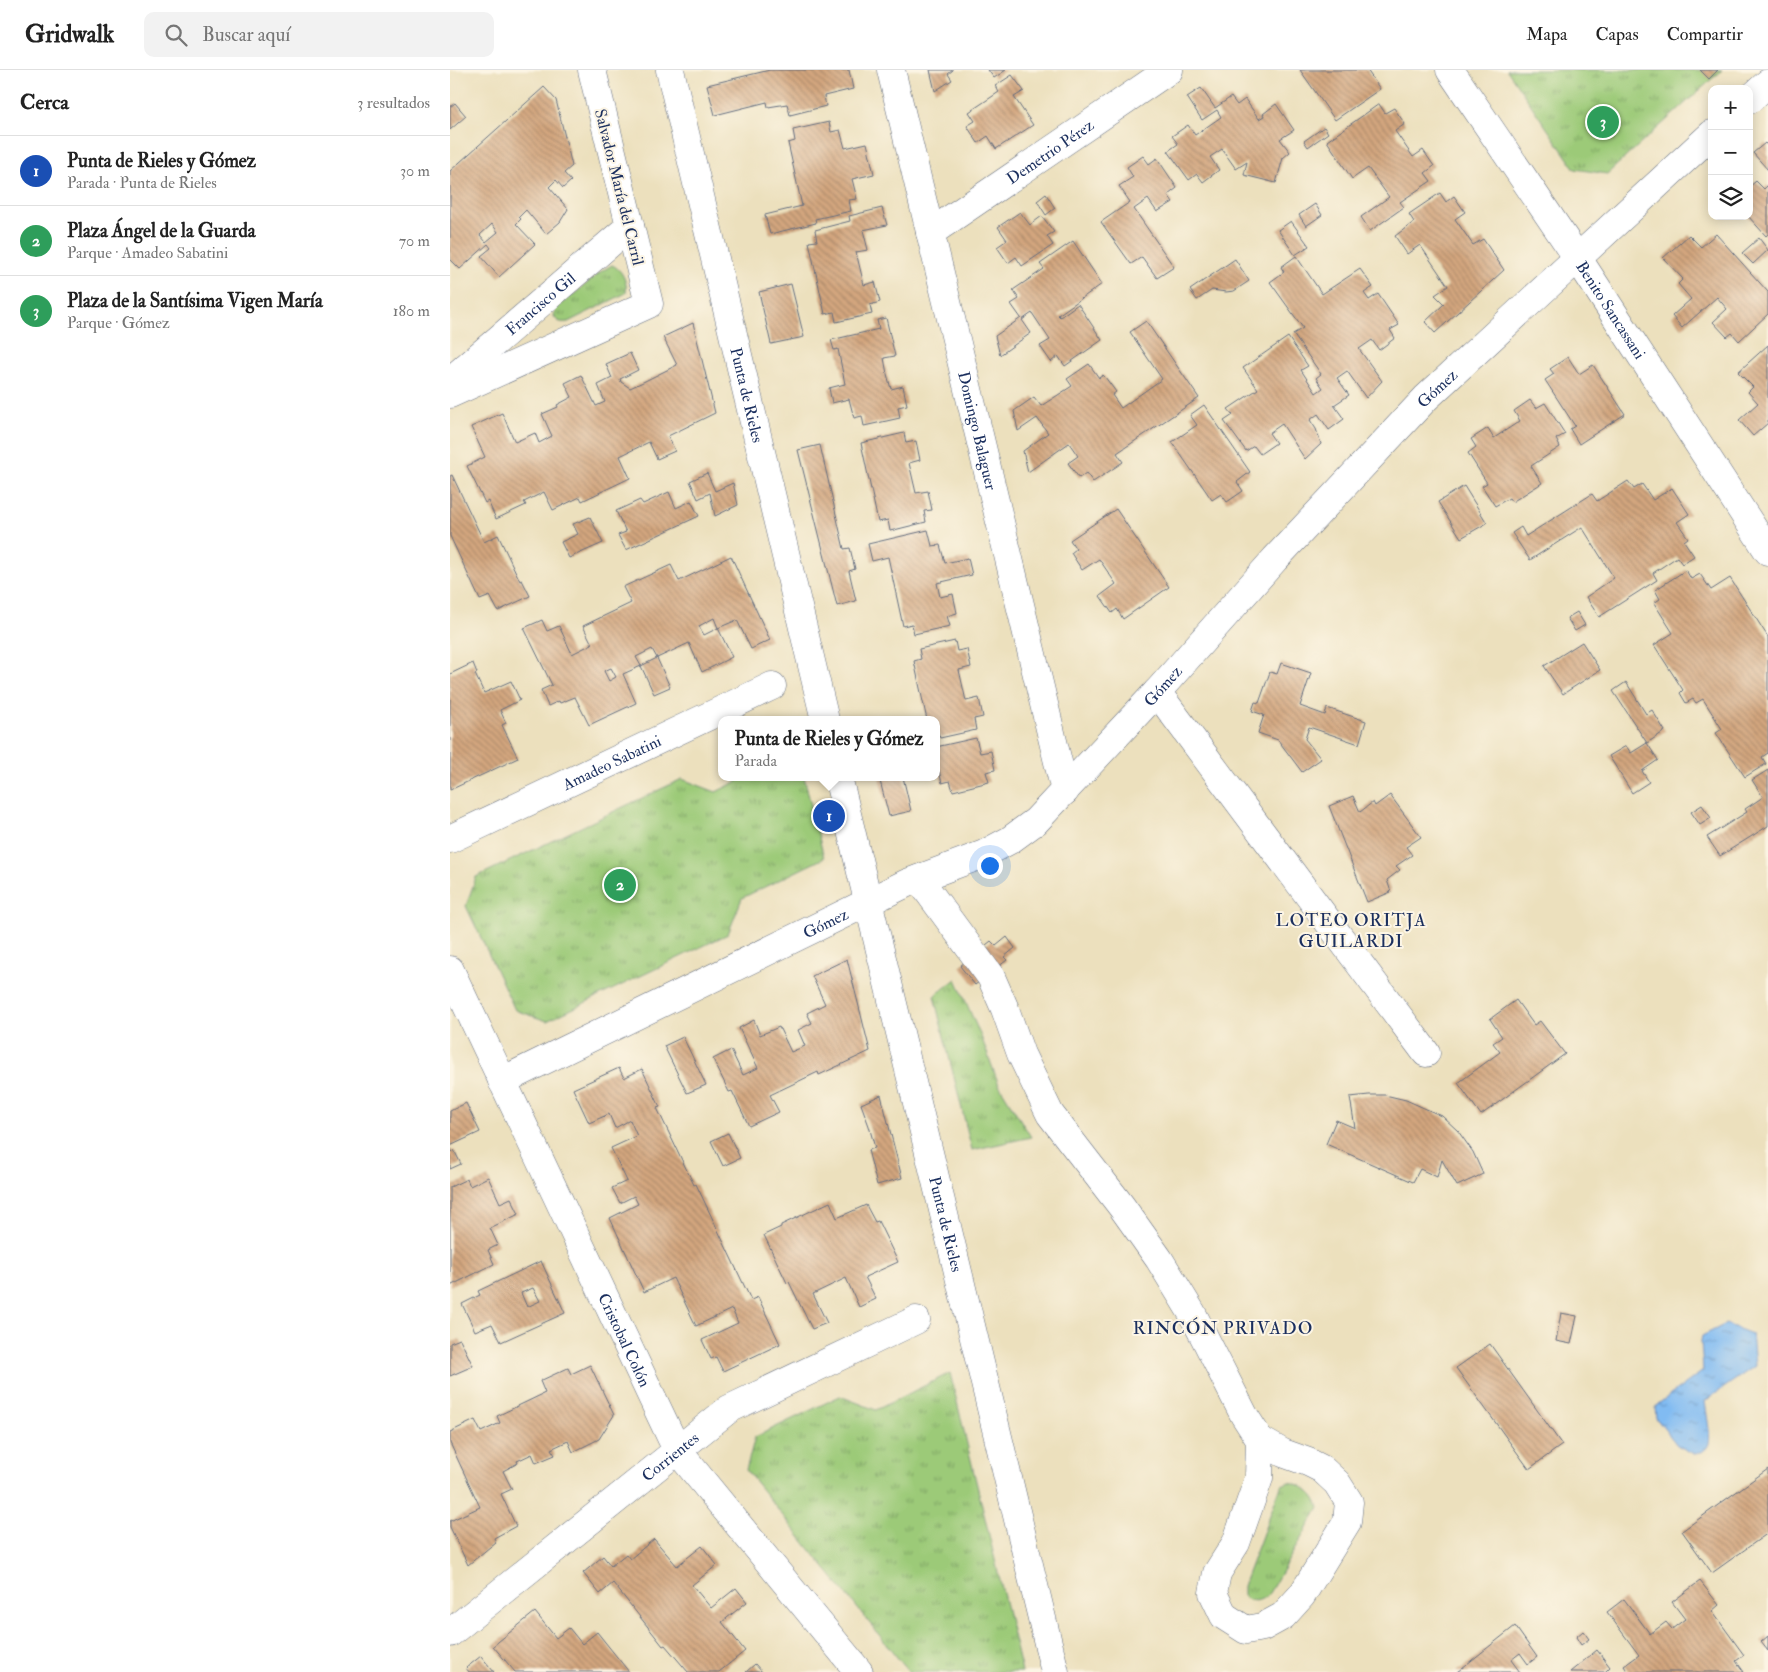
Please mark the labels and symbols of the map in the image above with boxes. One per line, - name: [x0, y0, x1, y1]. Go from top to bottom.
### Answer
- pin: 3: [1587, 103, 1619, 141]
- street label: Salvador María del Carril: [590, 107, 648, 268]
- street label: Demetrio Pérez: [1003, 115, 1098, 189]
- street label: Benito Sancassani: [1571, 258, 1650, 363]
- street label: Francisco Gil: [502, 268, 580, 340]
- street label: Punta de Rieles: [725, 345, 768, 445]
- street label: Gómez: [1413, 365, 1462, 412]
- street label: Domingo Balaguer: [953, 370, 1001, 492]
- street label: Gómez: [1140, 662, 1187, 711]
- street label: Amadeo Sabatini: [559, 731, 665, 795]
- pin: 1: [813, 797, 845, 835]
- your location: [977, 853, 1003, 879]
- pin: 2: [604, 866, 636, 904]
- street label: Gómez: [800, 904, 852, 943]
- district label: LOTEO ORITJA GUILARDI: [1275, 909, 1427, 953]
- street label: Punta de Rieles: [924, 1175, 967, 1274]
- street label: Cristobal Colón: [593, 1290, 655, 1390]
- district label: RINCÓN PRIVADO: [1133, 1317, 1313, 1340]
- street label: Corrientes: [638, 1428, 703, 1486]

